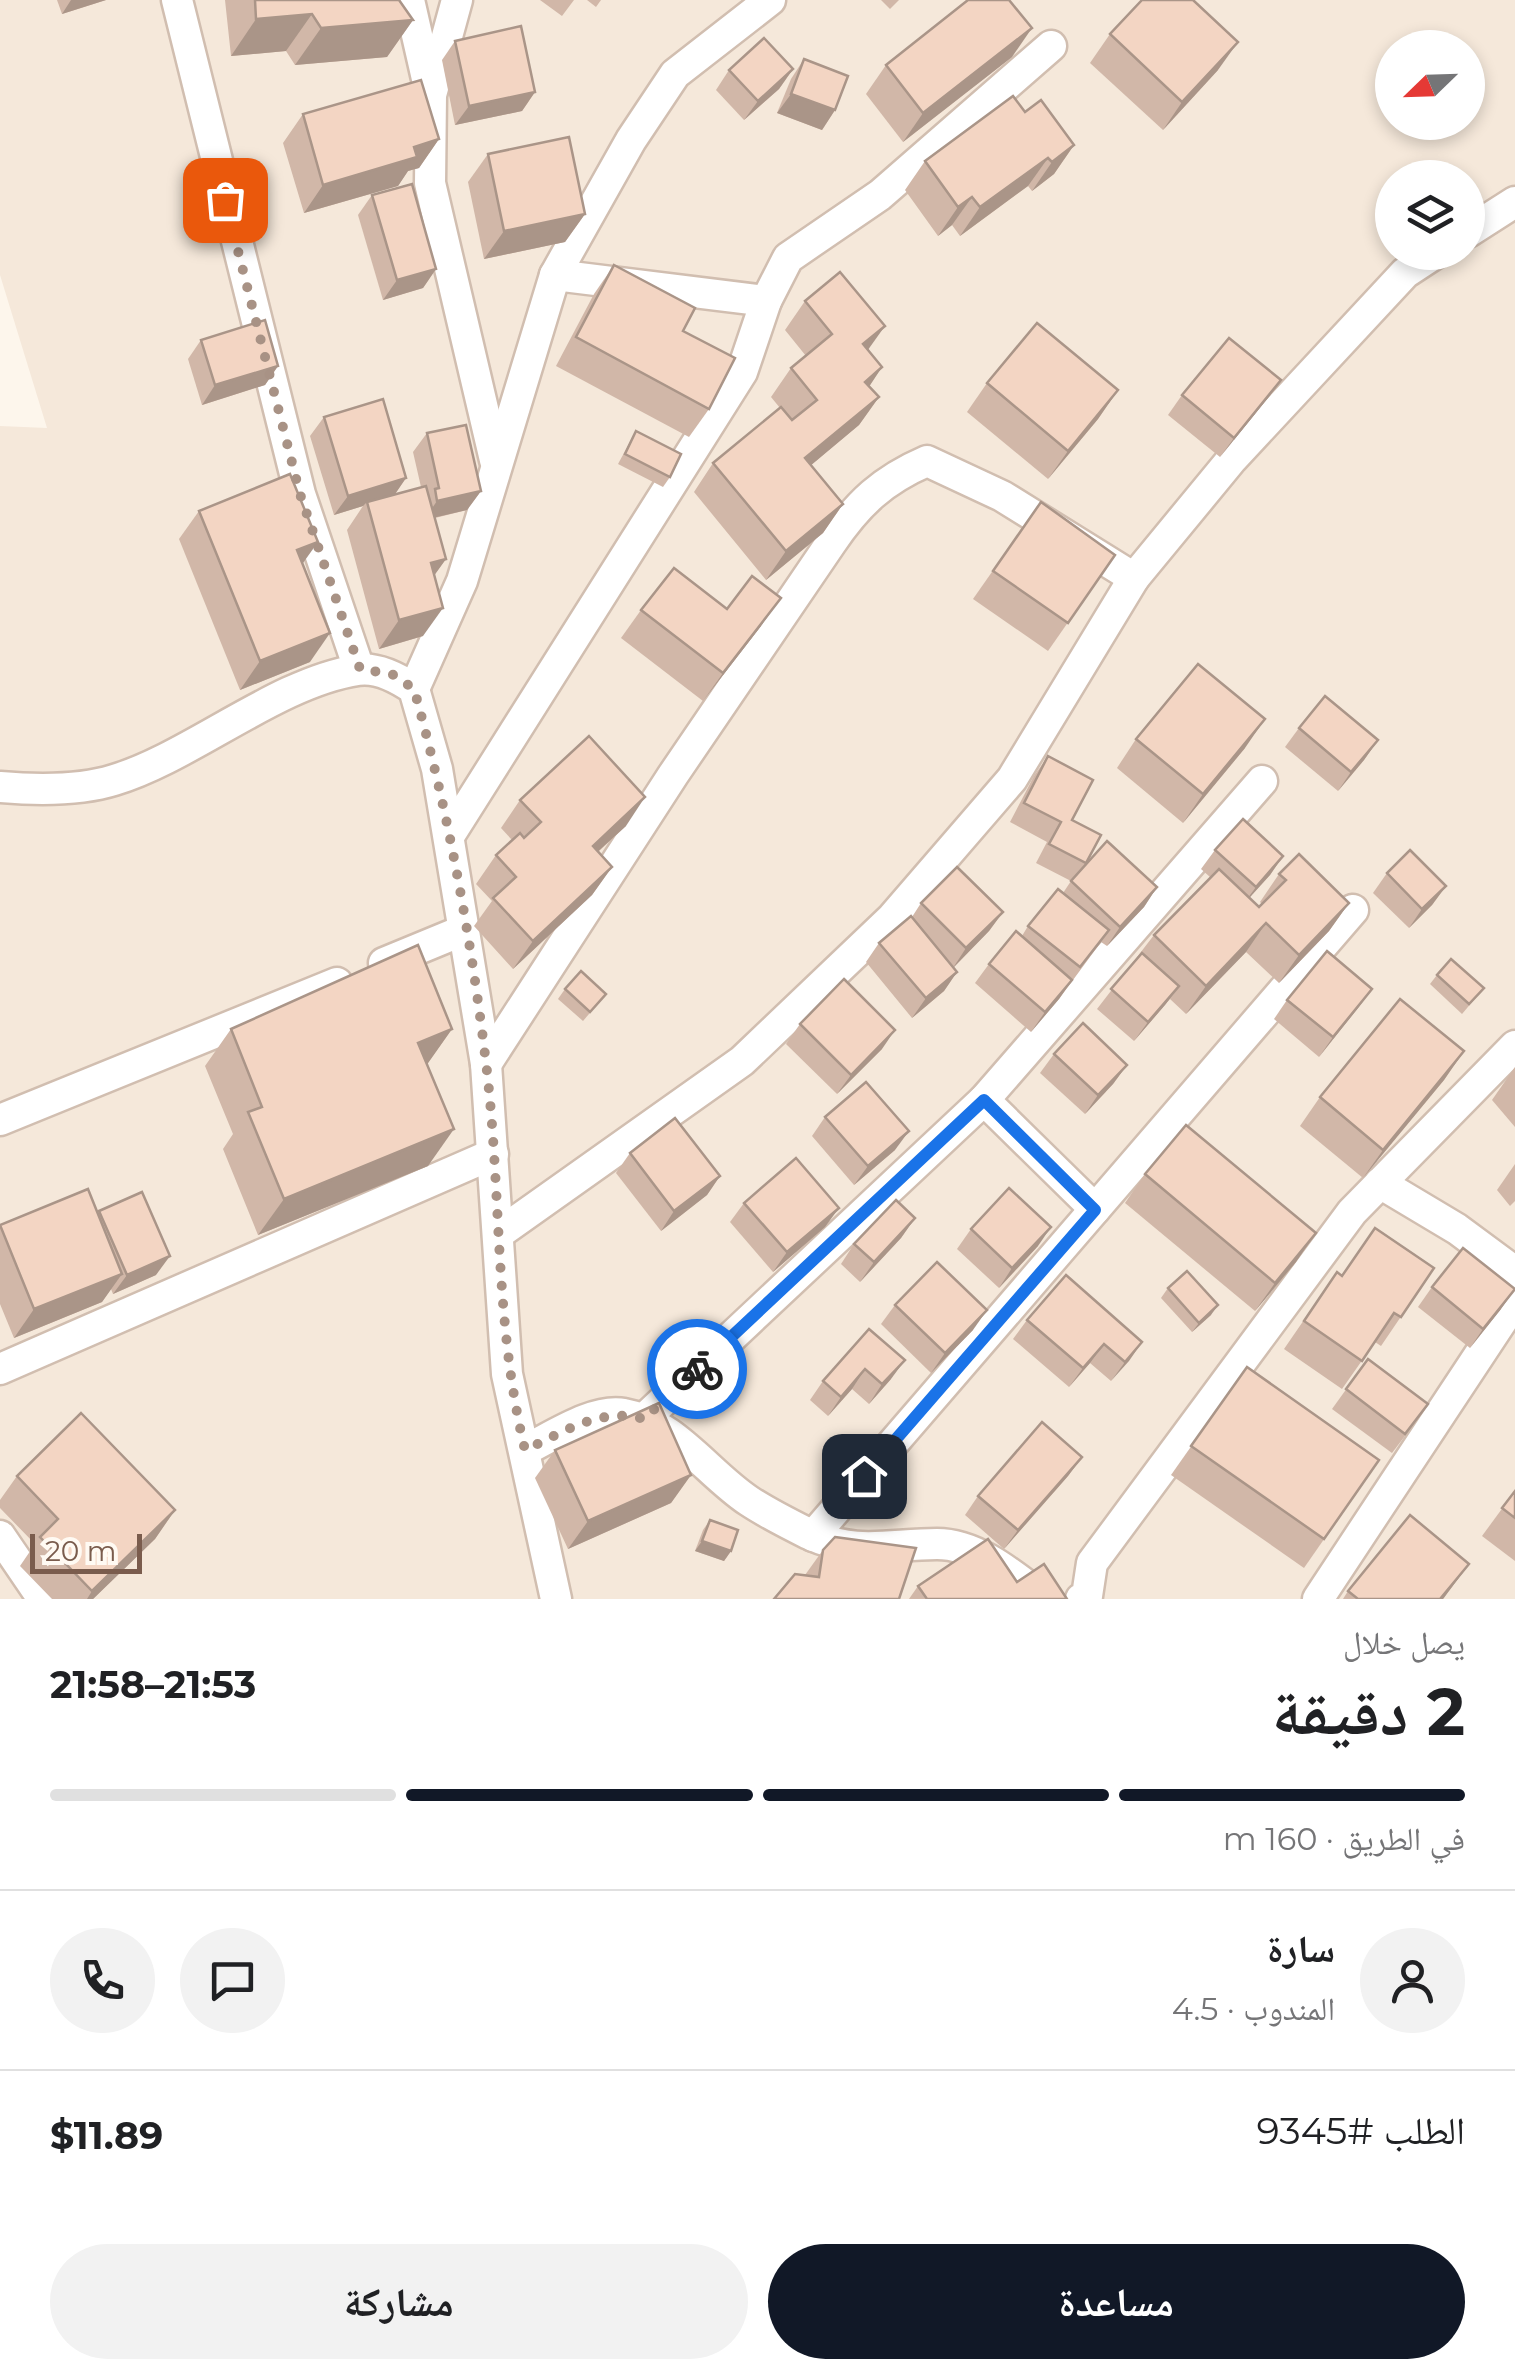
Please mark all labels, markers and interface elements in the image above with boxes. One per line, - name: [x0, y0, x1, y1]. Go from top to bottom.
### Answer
- north arrow: [1375, 30, 1485, 140]
- map controls: [1375, 30, 1485, 270]
- pin: [183, 158, 268, 243]
- button: layers: [1375, 160, 1485, 270]
- icon: bag: [198, 173, 253, 228]
- courier: [647, 1319, 747, 1419]
- icon: bike: [670, 1342, 725, 1397]
- pin: [822, 1434, 907, 1519]
- icon: home: [837, 1449, 892, 1504]
- scale bar: [30, 1529, 142, 1574]
- text: 20 m: [45, 1534, 116, 1568]
- text: يصل خلال: [1343, 1623, 1465, 1662]
- text: 21:53–21:58: [50, 1661, 256, 1708]
- text: 2 دقيقة: [1272, 1672, 1465, 1751]
- text: في الطريق · 160 m: [1223, 1819, 1465, 1858]
- text: سارة: [1267, 1925, 1335, 1972]
- button: phone: [50, 1928, 155, 2033]
- button: chat: [180, 1928, 285, 2033]
- button: person: [1360, 1928, 1465, 2033]
- text: المندوب · 4.5: [1172, 1989, 1335, 2028]
- text: الطلب #9345: [1256, 2107, 1465, 2154]
- text: $11.89: [50, 2112, 163, 2159]
- button: مشاركة: [50, 2244, 748, 2359]
- button: مساعدة: [768, 2244, 1465, 2359]

